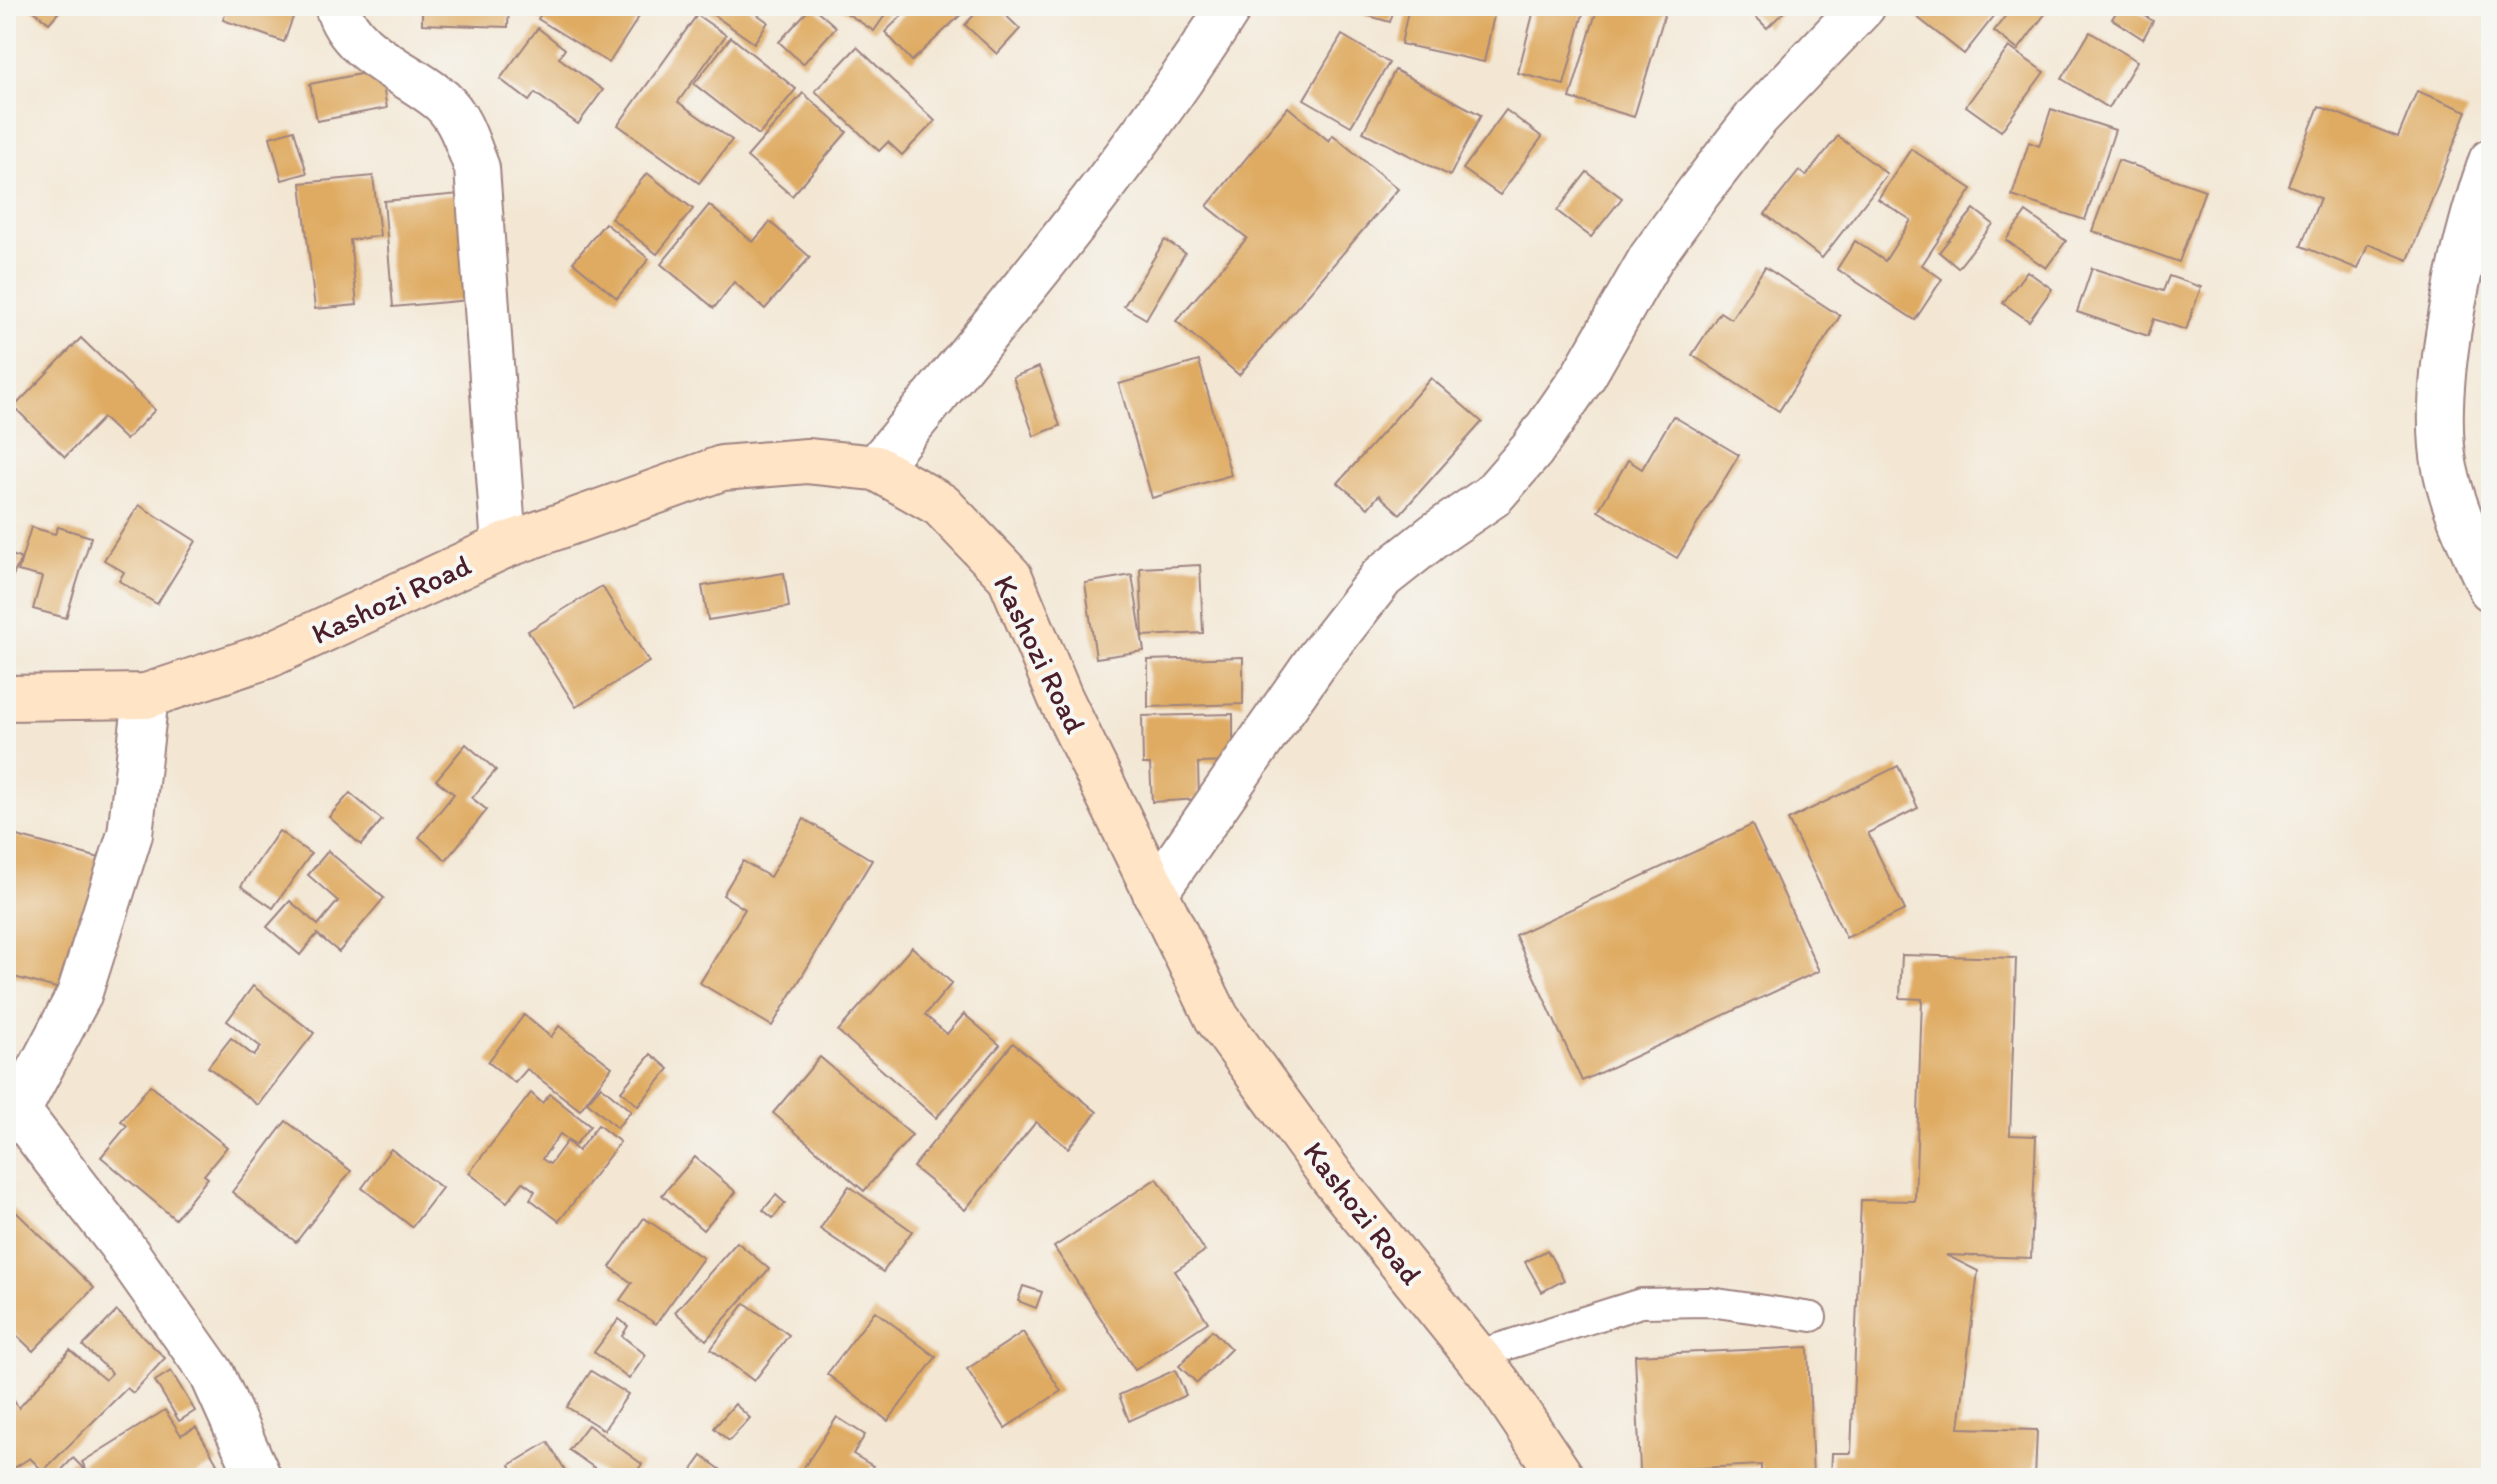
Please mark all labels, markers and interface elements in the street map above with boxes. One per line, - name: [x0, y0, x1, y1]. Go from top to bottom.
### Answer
- street label: Kashozi Road: [305, 546, 477, 652]
- street label: Kashozi Road: [986, 569, 1094, 740]
- street label: Kashozi Road: [1296, 1134, 1431, 1292]

